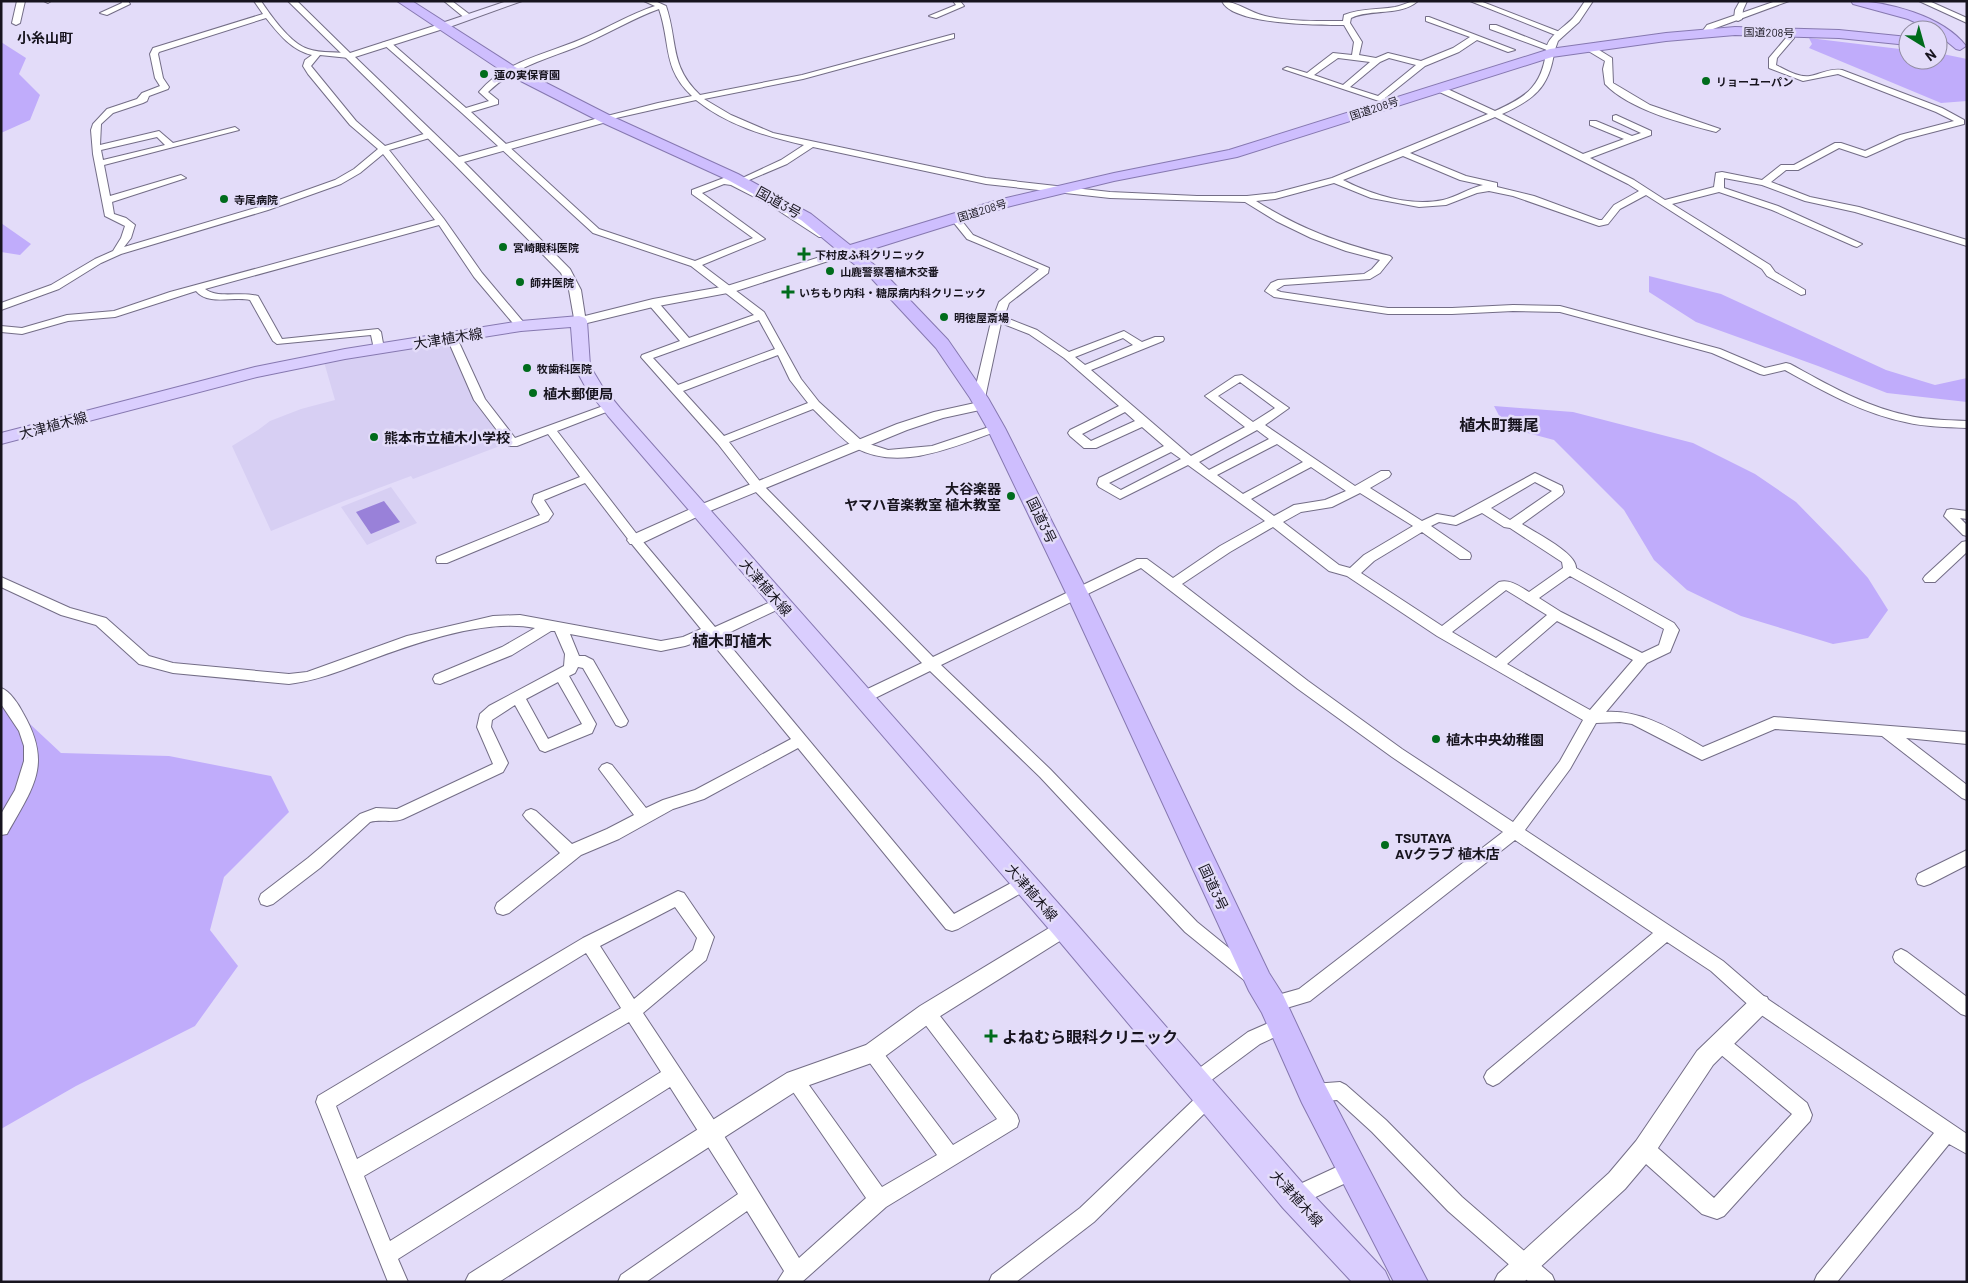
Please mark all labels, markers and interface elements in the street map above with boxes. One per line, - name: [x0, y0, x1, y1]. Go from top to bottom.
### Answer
- north arrow: [1898, 20, 1948, 70]
- street label: 国道208号: [1743, 25, 1795, 39]
- district label: 小糸山町: [17, 29, 73, 46]
- text: N: [1922, 46, 1940, 65]
- marker: 蓮の実保育園: [478, 68, 490, 80]
- place label: 蓮の実保育園: [494, 68, 560, 81]
- marker: リョーユーパン: [1700, 75, 1712, 87]
- place label: リョーユーパン: [1716, 75, 1793, 88]
- street label: 国道208号: [1348, 94, 1400, 122]
- street label: 国道3号: [753, 183, 805, 221]
- marker: 寺尾病院: [218, 193, 230, 205]
- place label: 寺尾病院: [234, 193, 278, 206]
- street label: 国道208号: [956, 196, 1008, 224]
- marker: 宮崎眼科医院: [497, 241, 509, 253]
- place label: 宮崎眼科医院: [513, 241, 579, 254]
- marker: 下村皮ふ科クリニック: [797, 247, 811, 261]
- place label: 下村皮ふ科クリニック: [815, 248, 925, 261]
- marker: 山鹿警察署植木交番: [824, 265, 836, 277]
- place label: 山鹿警察署植木交番: [840, 265, 939, 278]
- marker: 師井医院: [514, 276, 526, 288]
- place label: 師井医院: [530, 276, 574, 289]
- marker: いちもり内科・糖尿病内科クリニック: [781, 285, 795, 299]
- place label: いちもり内科・糖尿病内科クリニック: [799, 286, 986, 299]
- marker: 明徳屋斎場: [938, 311, 950, 323]
- place label: 明徳屋斎場: [954, 311, 1009, 324]
- street label: 大津植木線: [412, 324, 484, 352]
- marker: 牧歯科医院: [521, 362, 533, 374]
- place label: 牧歯科医院: [536, 362, 592, 375]
- place label: 植木郵便局: [543, 385, 613, 402]
- marker: 植木郵便局: [527, 387, 539, 399]
- street label: 大津植木線: [17, 408, 89, 442]
- district label: 植木町舞尾: [1459, 415, 1539, 434]
- place label: 熊本市立植木小学校: [384, 429, 510, 446]
- marker: 熊本市立植木小学校: [368, 431, 380, 443]
- place label: 大谷楽器 ヤマハ音楽教室 植木教室: [844, 480, 1002, 513]
- marker: 大谷楽器 ヤマハ音楽教室 植木教室: [1005, 490, 1017, 502]
- street label: 国道3号: [1024, 494, 1060, 546]
- street label: 大津植木線: [737, 555, 795, 619]
- district label: 植木町植木: [692, 631, 772, 650]
- place label: 植木中央幼稚園: [1446, 731, 1544, 748]
- marker: 植木中央幼稚園: [1430, 733, 1442, 745]
- place label: TSUTAYA AVクラブ 植木店: [1395, 829, 1500, 862]
- marker: TSUTAYA AVクラブ 植木店: [1379, 839, 1391, 851]
- street label: 大津植木線: [1003, 860, 1061, 924]
- street label: 国道3号: [1196, 861, 1232, 913]
- place label: よねむら眼科クリニック: [1002, 1027, 1178, 1046]
- marker: よねむら眼科クリニック: [984, 1029, 998, 1043]
- street label: 大津植木線: [1267, 1166, 1327, 1230]

